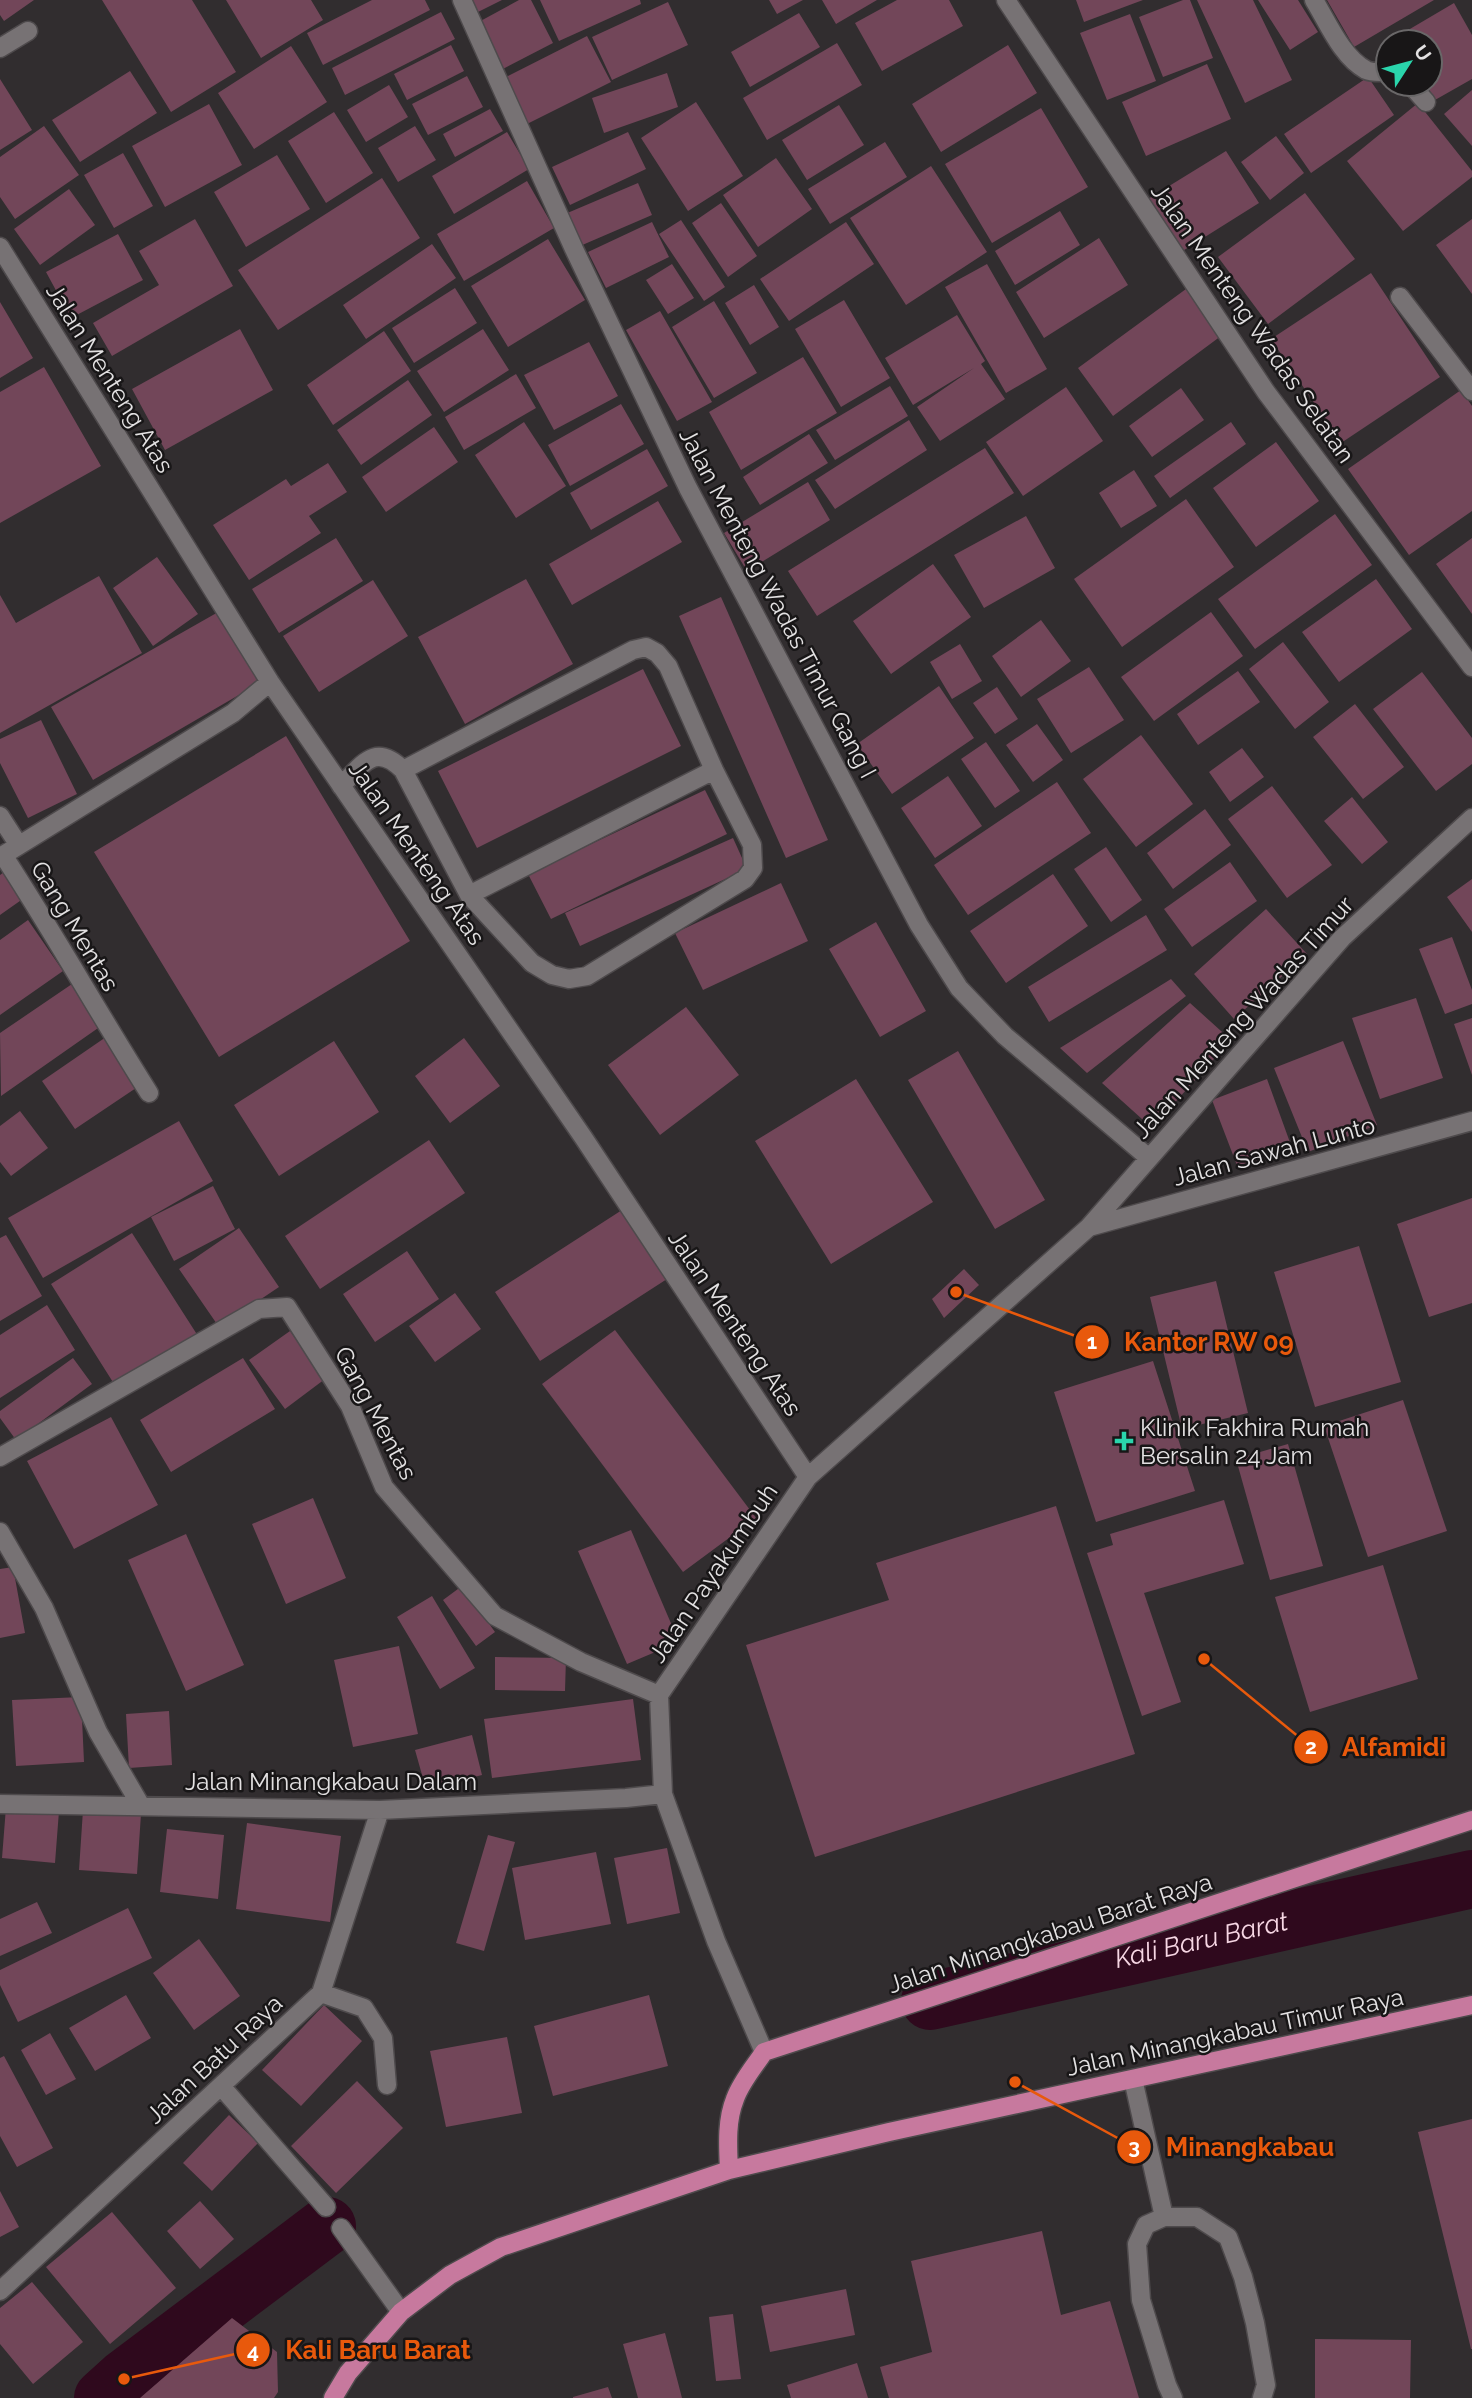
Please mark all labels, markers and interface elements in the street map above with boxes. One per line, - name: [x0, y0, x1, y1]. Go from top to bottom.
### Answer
- north arrow: [1374, 28, 1444, 98]
- text: U: [1410, 41, 1436, 65]
- street label: Jalan Menteng Wadas Selatan: [1145, 178, 1361, 468]
- street label: Jalan Menteng Atas: [40, 278, 180, 478]
- street label: Jalan Menteng Wadas Timur Gang I: [673, 423, 883, 783]
- street label: Jalan Menteng Atas: [343, 756, 491, 950]
- street label: Gang Mentas: [25, 856, 125, 996]
- street label: Jalan Menteng Wadas Timur: [1127, 890, 1360, 1144]
- street label: Jalan Sawah Lunto: [1170, 1110, 1378, 1192]
- street label: Jalan Menteng Atas: [662, 1225, 808, 1421]
- callout: Kantor RW 09: [1075, 1318, 1309, 1365]
- text: Kantor RW 09: [1124, 1327, 1294, 1357]
- text: 1: [1087, 1329, 1097, 1354]
- street label: Gang Mentas: [329, 1341, 423, 1485]
- place label: Klinik Fakhira Rumah Bersalin 24 Jam: [1140, 1413, 1369, 1470]
- marker: Klinik Fakhira Rumah Bersalin 24 Jam: [1114, 1431, 1134, 1451]
- street label: Jalan Payakumbuh: [642, 1478, 784, 1668]
- callout: Alfamidi: [1293, 1723, 1460, 1770]
- text: Alfamidi: [1342, 1732, 1446, 1762]
- text: 2: [1305, 1734, 1317, 1759]
- street label: Jalan Minangkabau Dalam: [185, 1767, 477, 1796]
- street label: Jalan Minangkabau Barat Raya: [884, 1867, 1216, 1999]
- water label: Kali Baru Barat: [1112, 1906, 1291, 1974]
- street label: Jalan Minangkabau Timur Raya: [1064, 1982, 1406, 2082]
- street label: Jalan Batu Raya: [140, 1989, 288, 2129]
- callout: Minangkabau: [1117, 2123, 1349, 2170]
- text: Minangkabau: [1166, 2132, 1334, 2162]
- text: 3: [1128, 2134, 1140, 2159]
- callout: Kali Baru Barat: [236, 2327, 484, 2374]
- text: Kali Baru Barat: [285, 2335, 471, 2365]
- text: 4: [247, 2338, 259, 2363]

